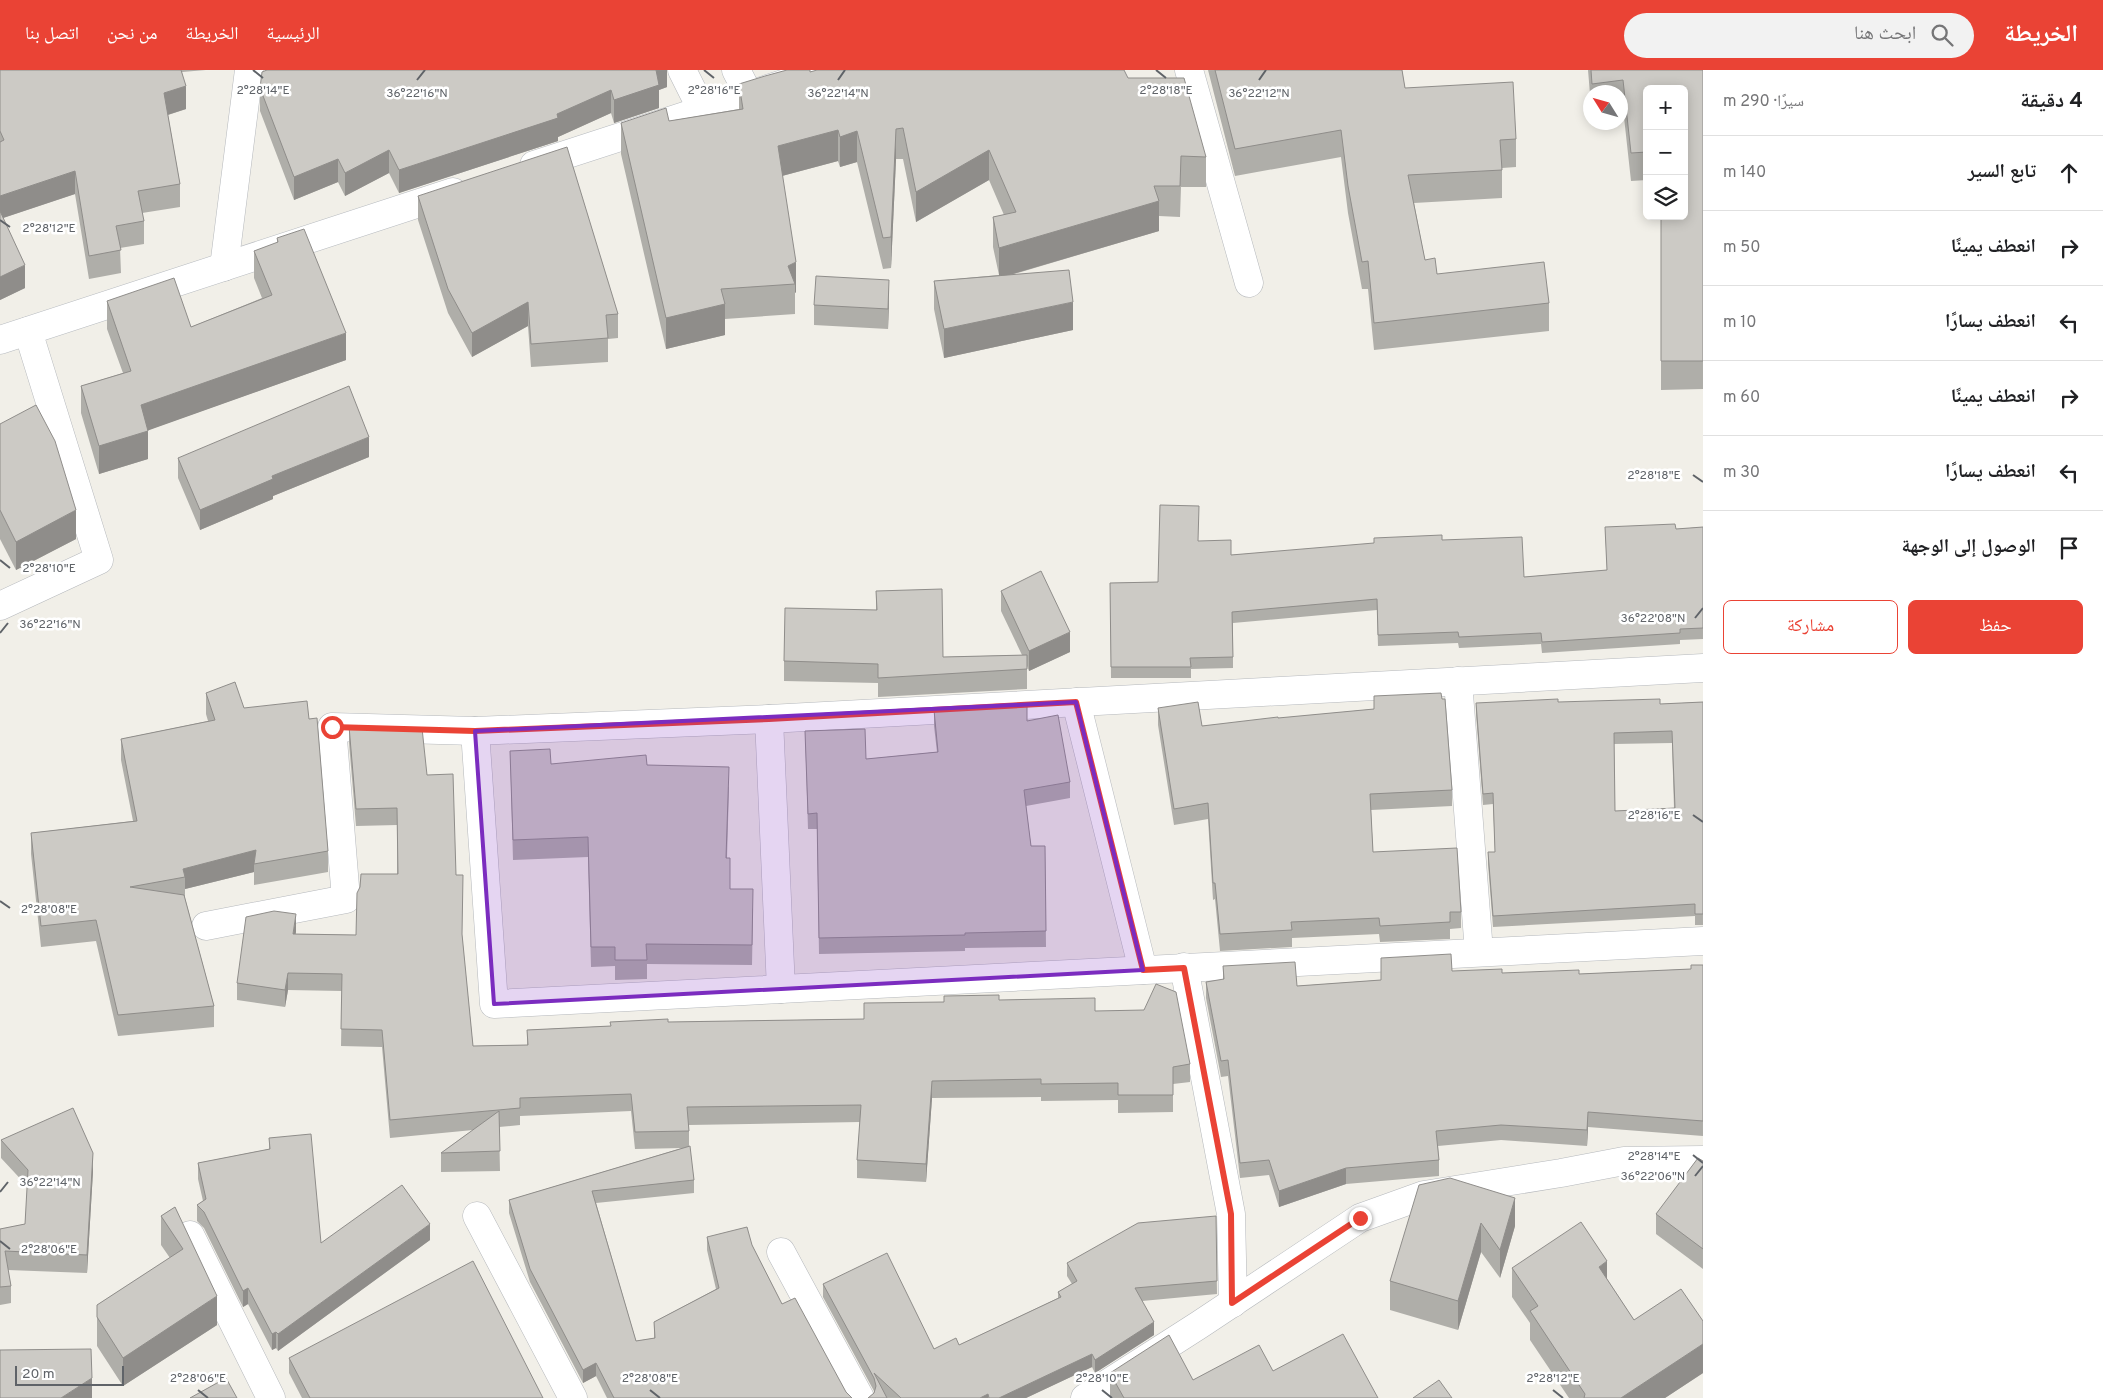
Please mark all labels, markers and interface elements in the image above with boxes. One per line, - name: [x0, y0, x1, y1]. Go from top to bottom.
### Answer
- search box: [1624, 13, 1974, 58]
- text: الخريطة: [2004, 20, 2078, 50]
- icon: search: [1928, 21, 1956, 49]
- text: ابحث هنا: [1854, 22, 1916, 46]
- text: اتصل بنا: [25, 23, 79, 46]
- text: من نحن: [107, 23, 158, 46]
- text: الخريطة: [186, 23, 239, 46]
- text: الرئيسية: [267, 23, 320, 46]
- text: 2°28'14"E: [236, 83, 290, 99]
- text: 2°28'16"E: [687, 83, 741, 99]
- text: 2°28'18"E: [1139, 83, 1193, 99]
- north arrow: [1583, 85, 1628, 130]
- map controls: [1643, 85, 1688, 220]
- button: +: [1643, 85, 1688, 130]
- text: 36°22'16"N: [386, 86, 448, 102]
- text: 36°22'14"N: [807, 86, 869, 102]
- text: 36°22'12"N: [1228, 86, 1290, 102]
- text: 4 دقيقة: [2020, 88, 2083, 115]
- text: سيرًا · 290 m: [1723, 92, 1804, 112]
- button: −: [1643, 130, 1688, 175]
- icon: ahead: [2055, 159, 2083, 187]
- text: تابع السير: [1968, 160, 2036, 184]
- text: 140 m: [1723, 163, 1766, 183]
- button: layers: [1643, 175, 1688, 220]
- text: 2°28'12"E: [22, 221, 76, 237]
- icon: right: [2055, 234, 2083, 262]
- text: انعطف يمينًا: [1951, 235, 2036, 259]
- text: 50 m: [1723, 238, 1761, 258]
- icon: left: [2055, 309, 2083, 337]
- text: انعطف يسارًا: [1945, 310, 2036, 334]
- text: 10 m: [1723, 313, 1757, 333]
- icon: right: [2055, 384, 2083, 412]
- text: انعطف يمينًا: [1951, 385, 2036, 409]
- text: 60 m: [1723, 388, 1760, 408]
- icon: left: [2055, 459, 2083, 487]
- text: انعطف يسارًا: [1945, 460, 2036, 484]
- text: 30 m: [1723, 463, 1760, 483]
- text: 2°28'18"E: [1627, 468, 1681, 484]
- icon: arrive: [2055, 534, 2083, 562]
- text: الوصول إلى الوجهة: [1902, 535, 2036, 559]
- text: 2°28'10"E: [22, 561, 76, 577]
- button: مشاركة: [1723, 600, 1898, 654]
- button: حفظ: [1908, 600, 2083, 654]
- text: 36°22'08"N: [1621, 611, 1685, 627]
- text: 36°22'16"N: [19, 617, 81, 633]
- route start: [321, 716, 344, 739]
- text: 2°28'16"E: [1627, 808, 1681, 824]
- text: 2°28'08"E: [21, 902, 77, 918]
- text: 2°28'14"E: [1627, 1149, 1681, 1165]
- text: 36°22'06"N: [1621, 1169, 1685, 1185]
- text: 36°22'14"N: [19, 1175, 81, 1191]
- route end: [1349, 1207, 1372, 1230]
- text: 2°28'06"E: [21, 1242, 77, 1258]
- scale bar: [15, 1363, 124, 1386]
- text: 20 m: [22, 1366, 55, 1383]
- text: 2°28'06"E: [170, 1371, 226, 1387]
- text: 2°28'08"E: [622, 1371, 678, 1387]
- text: 2°28'10"E: [1075, 1371, 1129, 1387]
- text: 2°28'12"E: [1526, 1371, 1580, 1387]

